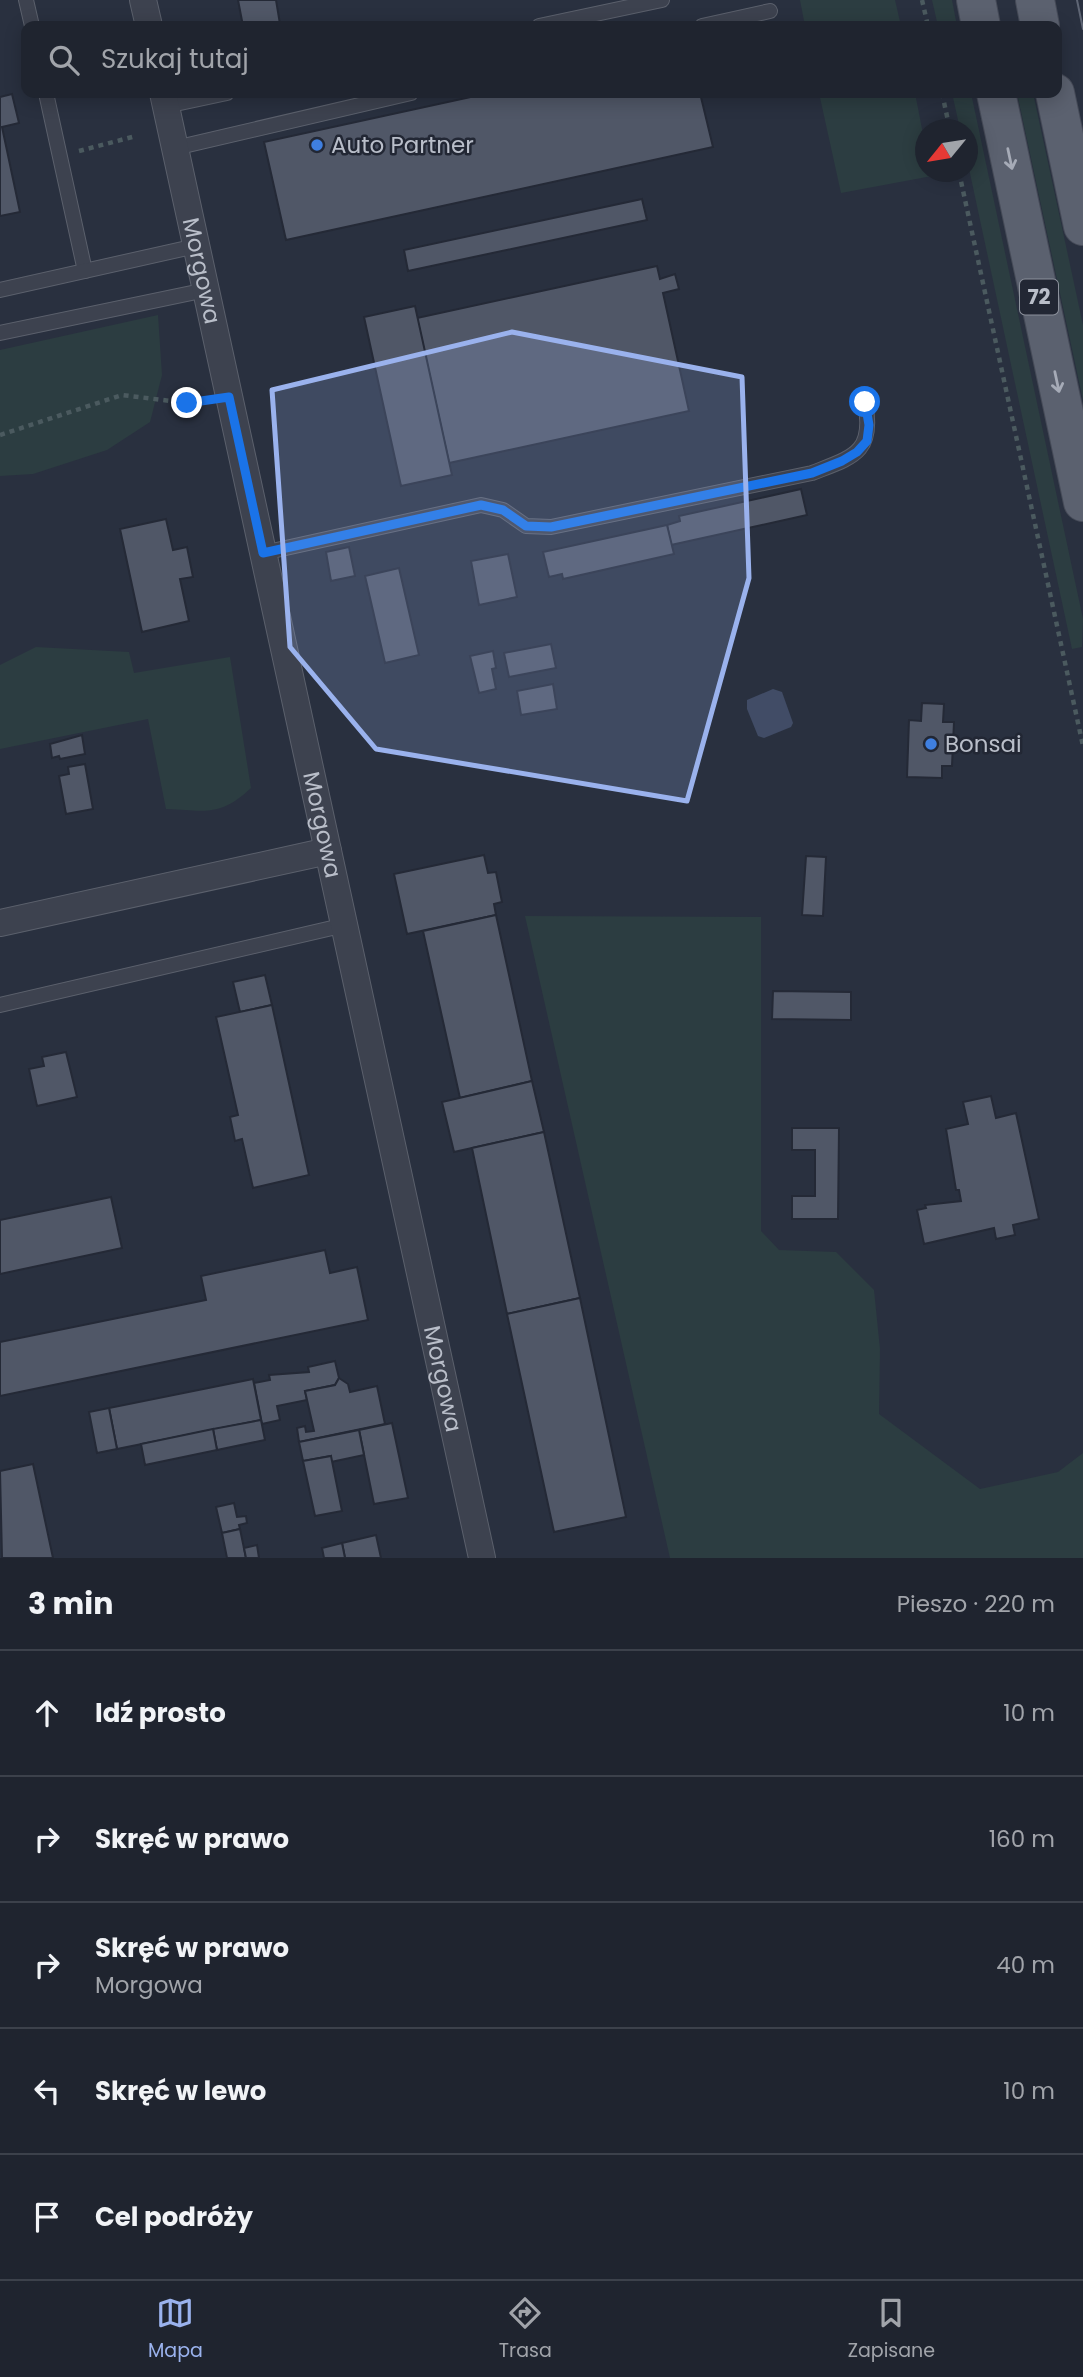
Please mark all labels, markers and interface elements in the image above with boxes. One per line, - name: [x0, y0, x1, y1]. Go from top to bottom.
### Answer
- search box: [21, 21, 1062, 98]
- icon: search: [45, 41, 83, 79]
- text: Szukaj tutaj: [101, 41, 249, 77]
- north arrow: [915, 119, 978, 182]
- place label: Auto Partner: [331, 129, 474, 161]
- marker: Auto Partner: [309, 137, 325, 153]
- one-way arrow: [1004, 148, 1017, 170]
- street label: Morgowa: [175, 215, 229, 327]
- road number: 72: [1020, 280, 1058, 314]
- one-way arrow: [1051, 370, 1065, 393]
- route start: [849, 386, 880, 417]
- route end: [171, 387, 202, 418]
- place label: Bonsai: [945, 728, 1022, 760]
- marker: Bonsai: [923, 736, 939, 752]
- street label: Morgowa: [295, 769, 349, 881]
- street label: Morgowa: [416, 1323, 470, 1435]
- text: 3 min: [28, 1582, 113, 1625]
- text: Pieszo · 220 m: [897, 1588, 1055, 1620]
- icon: ahead: [28, 1694, 66, 1732]
- text: Idź prosto: [95, 1695, 226, 1731]
- text: 10 m: [1003, 1697, 1055, 1729]
- icon: right: [28, 1820, 66, 1858]
- text: Skręć w prawo: [95, 1821, 289, 1857]
- text: 160 m: [989, 1823, 1055, 1855]
- text: Skręć w prawo: [95, 1930, 289, 1966]
- icon: right: [28, 1946, 66, 1984]
- text: 40 m: [996, 1949, 1055, 1981]
- text: Morgowa: [95, 1969, 203, 2001]
- icon: left: [28, 2072, 66, 2110]
- text: Skręć w lewo: [95, 2073, 266, 2109]
- text: 10 m: [1003, 2075, 1055, 2107]
- icon: arrive: [28, 2198, 66, 2236]
- text: Cel podróży: [95, 2199, 253, 2235]
- tab: Mapa: [148, 2294, 203, 2365]
- tab: Trasa: [499, 2294, 552, 2365]
- tab: Zapisane: [848, 2294, 935, 2365]

